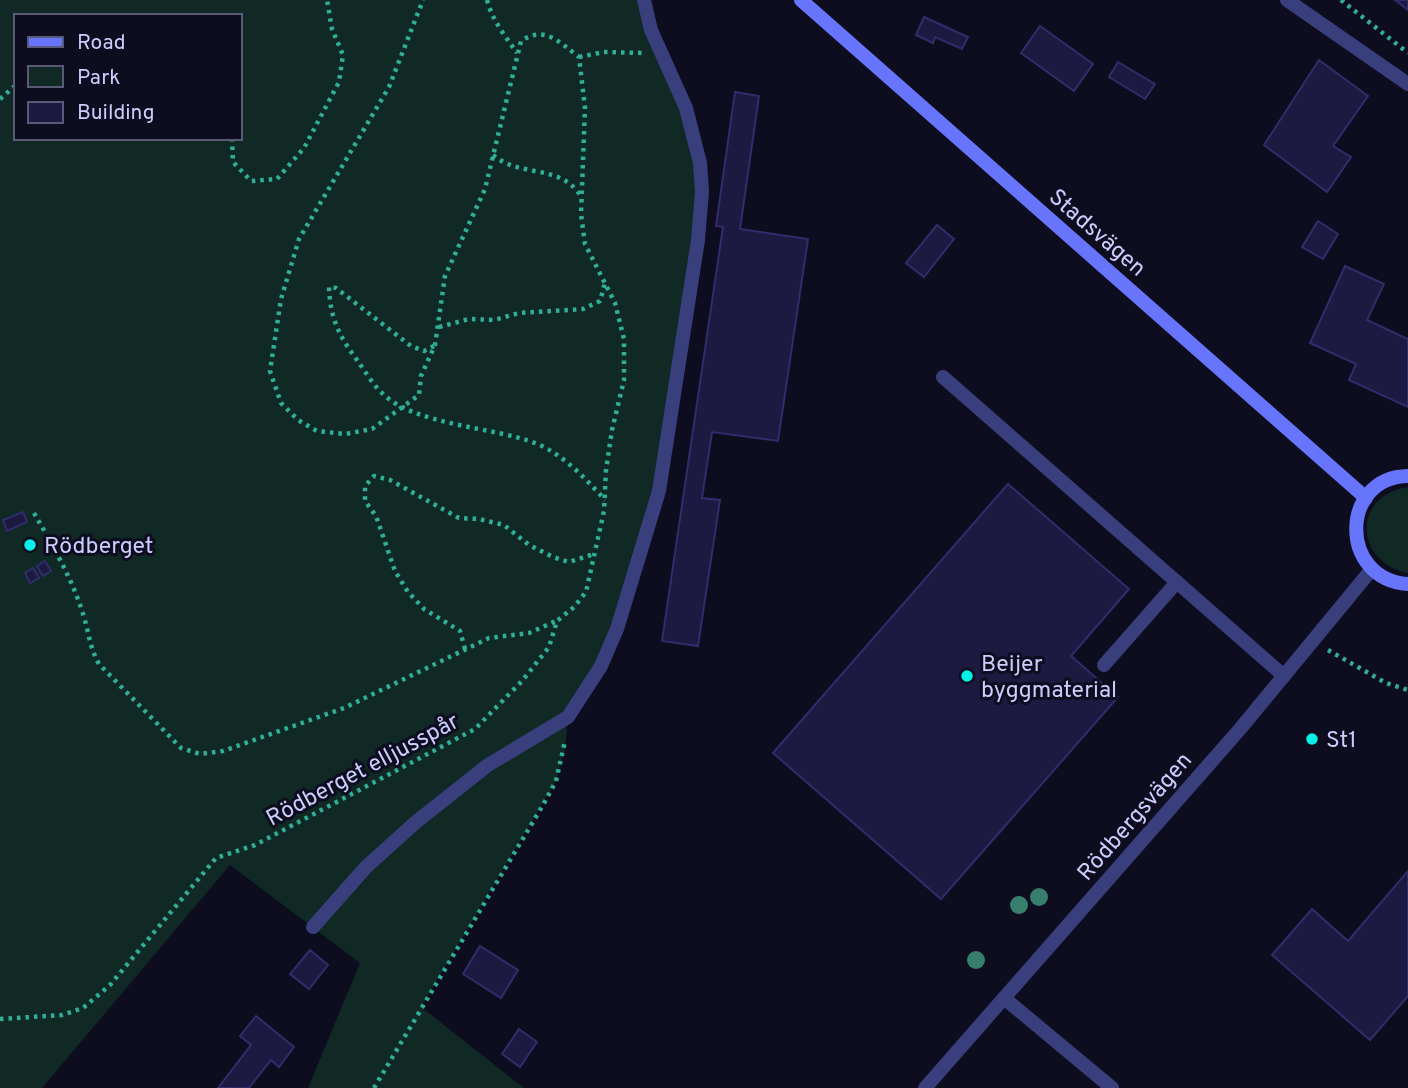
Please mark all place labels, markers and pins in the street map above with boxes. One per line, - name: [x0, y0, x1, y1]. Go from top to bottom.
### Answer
- place label: Rödberget: [44, 533, 153, 562]
- marker: Rödberget: [22, 537, 38, 553]
- place label: Beijer byggmaterial: [981, 651, 1117, 706]
- marker: Beijer byggmaterial: [959, 668, 975, 684]
- place label: St1: [1326, 727, 1357, 756]
- marker: St1: [1304, 731, 1320, 747]

